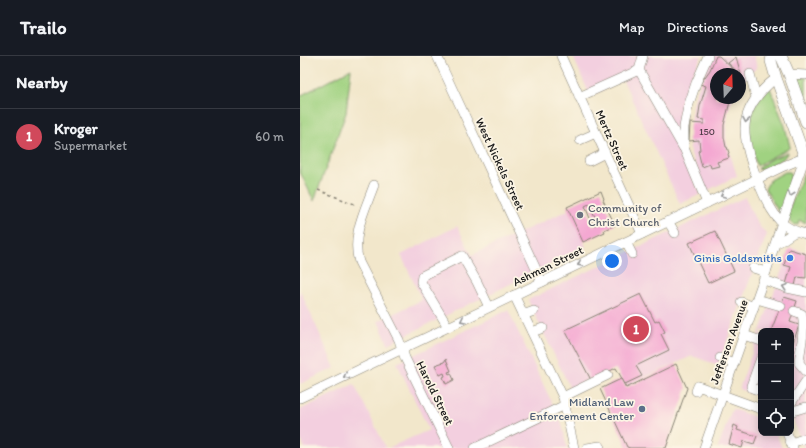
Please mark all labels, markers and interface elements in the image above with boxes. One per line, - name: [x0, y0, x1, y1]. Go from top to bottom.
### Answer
- text: Trailo: [20, 16, 67, 39]
- text: Map: [619, 19, 645, 36]
- text: Directions: [667, 19, 728, 36]
- text: Saved: [750, 19, 786, 36]
- north arrow: [710, 68, 746, 104]
- text: Nearby: [16, 72, 68, 92]
- street label: Mertz Street: [593, 108, 632, 173]
- street label: West Nickels Street: [473, 116, 528, 213]
- one-way arrow: [742, 117, 751, 123]
- text: Kroger: [54, 120, 98, 138]
- house number: 150: [699, 125, 715, 138]
- text: 1: [26, 129, 32, 144]
- text: 60 m: [255, 129, 284, 144]
- text: Supermarket: [54, 138, 127, 153]
- one-way arrow: [719, 190, 727, 198]
- one-way arrow: [788, 190, 796, 197]
- place label: Community of Christ Church: [588, 201, 662, 229]
- marker: Community of Christ Church: [575, 210, 585, 220]
- street label: Ashman Street: [510, 243, 586, 289]
- your location: [602, 251, 622, 271]
- place label: Ginis Goldsmiths: [694, 251, 782, 265]
- marker: Ginis Goldsmiths: [785, 253, 795, 263]
- one-way arrow: [577, 259, 584, 266]
- one-way arrow: [781, 283, 788, 292]
- street label: Jefferson Avenue: [707, 297, 751, 386]
- pin: 1: [623, 314, 649, 344]
- one-way arrow: [460, 315, 467, 323]
- map controls: [758, 328, 794, 436]
- button: +: [758, 328, 794, 364]
- street label: Harold Street: [413, 359, 457, 428]
- button: −: [758, 364, 794, 400]
- one-way arrow: [342, 371, 350, 379]
- place label: Midland Law Enforcement Center: [530, 395, 634, 423]
- button: locate: [758, 400, 794, 436]
- marker: Midland Law Enforcement Center: [637, 404, 647, 414]

